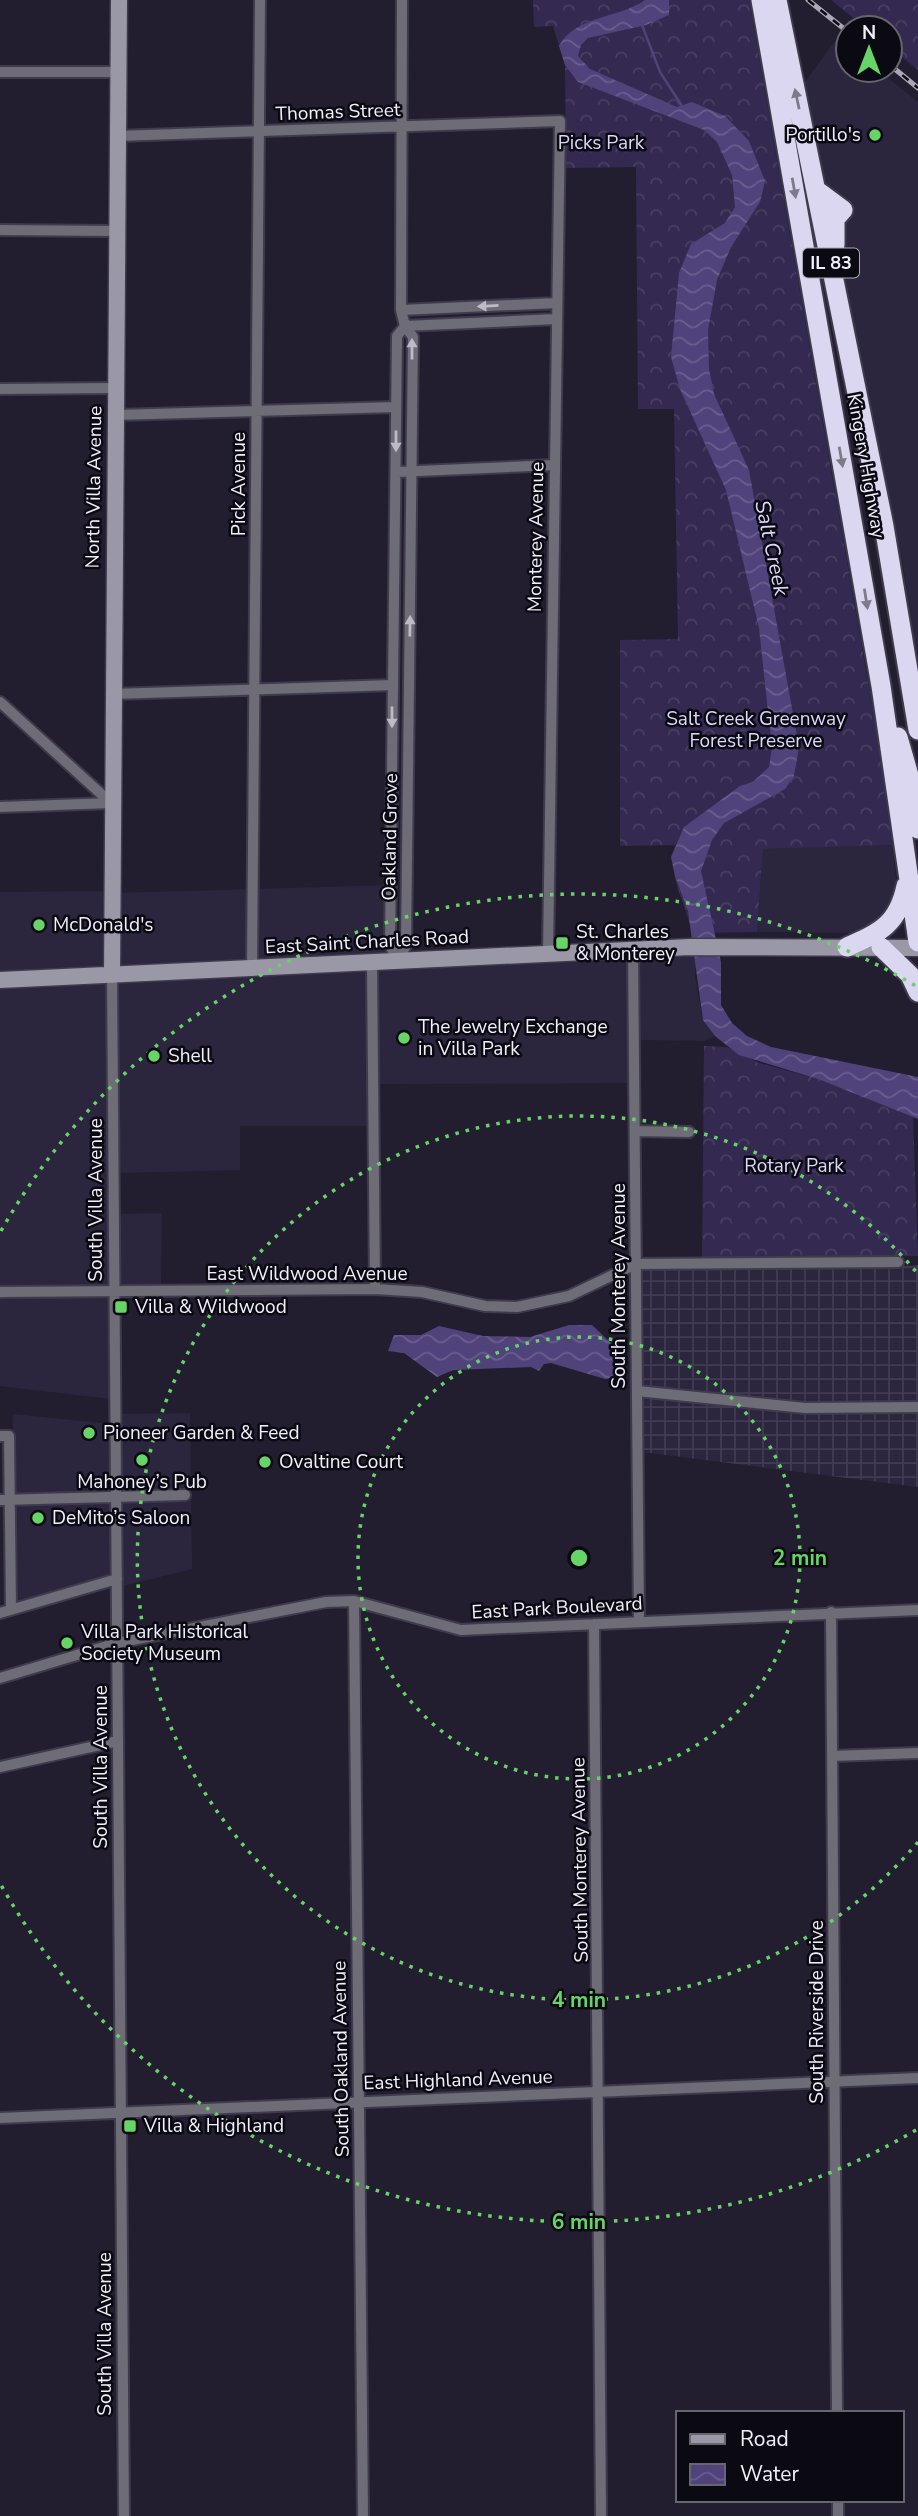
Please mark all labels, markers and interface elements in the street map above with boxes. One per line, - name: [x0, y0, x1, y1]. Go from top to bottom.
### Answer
- north arrow: [834, 14, 904, 84]
- text: N: [862, 20, 876, 46]
- one-way arrow: [792, 88, 803, 110]
- street label: Thomas Street: [275, 97, 401, 127]
- place label: Portillo's: [785, 122, 861, 148]
- marker: Portillo's: [867, 127, 883, 143]
- park label: Picks Park: [558, 130, 645, 156]
- one-way arrow: [789, 177, 800, 199]
- road number: IL 83: [803, 248, 859, 278]
- one-way arrow: [477, 300, 499, 311]
- one-way arrow: [406, 338, 418, 360]
- street label: Kingery Highway: [840, 392, 892, 541]
- street label: North Villa Avenue: [80, 405, 108, 569]
- one-way arrow: [390, 430, 402, 452]
- street label: Pick Avenue: [226, 432, 252, 536]
- one-way arrow: [836, 446, 847, 468]
- street label: Monterey Avenue: [522, 462, 550, 612]
- water label: Salt Creek: [748, 498, 796, 599]
- one-way arrow: [861, 588, 872, 610]
- one-way arrow: [404, 614, 416, 636]
- one-way arrow: [387, 706, 398, 728]
- park label: Salt Creek Greenway Forest Preserve: [666, 706, 846, 754]
- street label: Oakland Grove: [376, 773, 404, 901]
- place label: McDonald's: [53, 912, 154, 938]
- marker: McDonald's: [31, 917, 47, 933]
- place label: St. Charles & Monterey: [576, 919, 675, 967]
- street label: East Saint Charles Road: [264, 924, 470, 960]
- marker: St. Charles & Monterey: [554, 935, 570, 951]
- place label: The Jewelry Exchange in Villa Park: [418, 1014, 607, 1062]
- marker: The Jewelry Exchange in Villa Park: [396, 1030, 412, 1046]
- place label: Shell: [168, 1043, 212, 1069]
- marker: Shell: [146, 1048, 162, 1064]
- street label: South Villa Avenue: [83, 1118, 109, 1282]
- park label: Rotary Park: [744, 1153, 844, 1179]
- street label: South Monterey Avenue: [606, 1183, 632, 1389]
- street label: East Wildwood Avenue: [206, 1261, 408, 1287]
- place label: Villa & Wildwood: [134, 1294, 287, 1320]
- marker: Villa & Wildwood: [113, 1299, 129, 1315]
- place label: Pioneer Garden & Feed: [103, 1420, 300, 1446]
- marker: Pioneer Garden & Feed: [81, 1425, 97, 1441]
- place label: Ovaltine Court: [279, 1449, 403, 1475]
- marker: Mahoney’s Pub: [134, 1452, 150, 1468]
- marker: Ovaltine Court: [257, 1454, 273, 1470]
- place label: Mahoney’s Pub: [77, 1469, 207, 1495]
- place label: DeMito’s Saloon: [52, 1505, 190, 1531]
- marker: DeMito’s Saloon: [30, 1510, 46, 1526]
- text: 2 min: [773, 1544, 827, 1572]
- centre of rings: [567, 1546, 591, 1570]
- street label: East Park Boulevard: [471, 1591, 643, 1625]
- place label: Villa Park Historical Society Museum: [80, 1619, 249, 1667]
- marker: Villa Park Historical Society Museum: [59, 1635, 75, 1651]
- street label: South Villa Avenue: [88, 1685, 114, 1849]
- street label: South Monterey Avenue: [565, 1757, 595, 1963]
- street label: South Riverside Drive: [804, 1920, 830, 2104]
- street label: South Oakland Avenue: [326, 1961, 356, 2157]
- text: 4 min: [552, 1986, 606, 2014]
- street label: East Highland Avenue: [363, 2064, 553, 2096]
- place label: Villa & Highland: [143, 2113, 284, 2139]
- marker: Villa & Highland: [122, 2118, 138, 2134]
- text: 6 min: [552, 2208, 606, 2236]
- street label: South Villa Avenue: [92, 2252, 118, 2416]
- legend: [676, 2411, 904, 2502]
- text: Road: [740, 2425, 789, 2453]
- text: Water: [740, 2460, 799, 2488]

